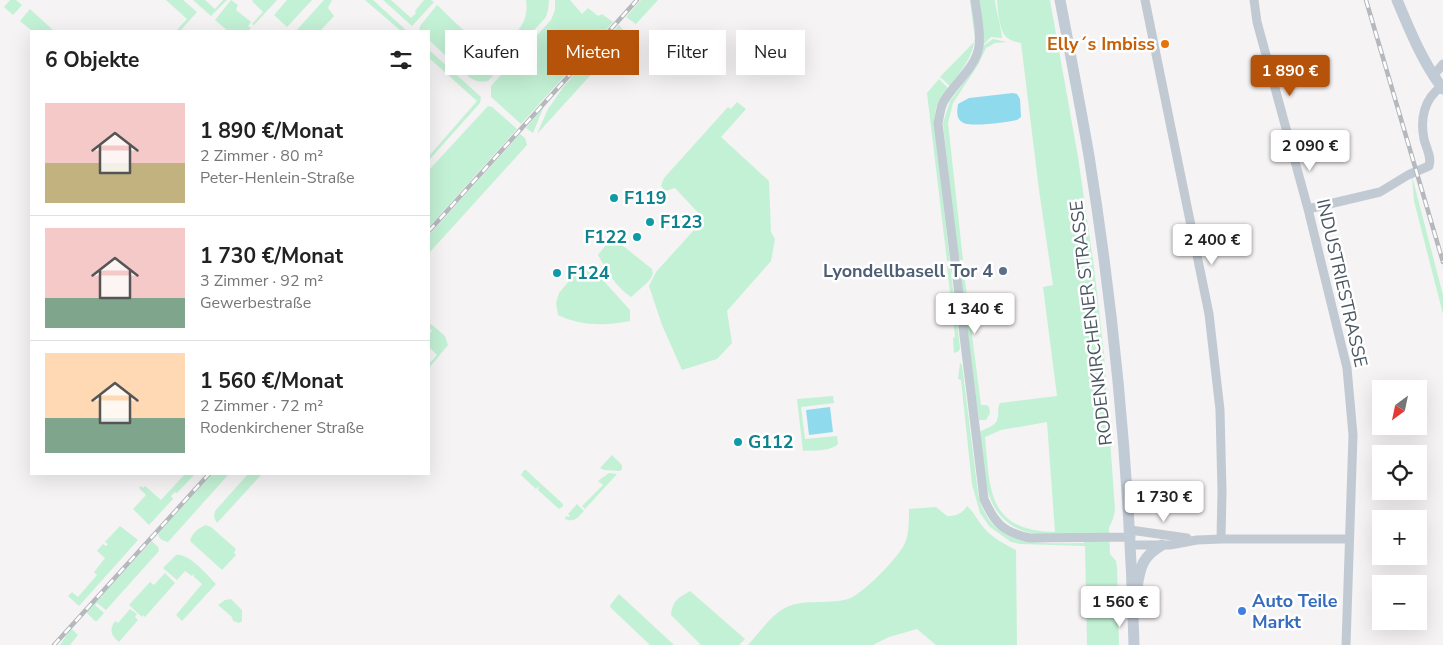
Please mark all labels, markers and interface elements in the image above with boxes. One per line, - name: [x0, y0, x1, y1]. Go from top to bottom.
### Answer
- chip: Kaufen: [445, 30, 537, 75]
- chip: Mieten: [547, 30, 639, 75]
- chip: Filter: [649, 30, 726, 75]
- chip: Neu: [736, 30, 805, 75]
- place label: Elly´s Imbiss: [1047, 32, 1155, 56]
- marker: Elly´s Imbiss: [1159, 38, 1171, 50]
- text: 6 Objekte: [45, 46, 139, 74]
- icon: filters: [387, 46, 415, 74]
- pin: 1 890 €: [1244, 54, 1336, 97]
- text: 1 890 €: [1262, 60, 1318, 82]
- text: 1 890 €/Monat: [200, 117, 343, 145]
- icon: home: [85, 123, 145, 183]
- pin: 2 090 €: [1264, 130, 1356, 172]
- text: 2 090 €: [1282, 135, 1338, 157]
- text: 2 Zimmer · 80 m²: [200, 145, 323, 167]
- text: Peter-Henlein-Straße: [200, 167, 355, 189]
- place label: F119: [624, 186, 667, 210]
- marker: F119: [608, 192, 620, 204]
- street label: INDUSTRIESTRASSE: [1311, 196, 1373, 370]
- street label: RODENKIRCHENER STRASSE: [1064, 199, 1118, 447]
- place label: F123: [660, 210, 703, 234]
- marker: F123: [644, 216, 656, 228]
- pin: 2 400 €: [1166, 224, 1258, 266]
- place label: F122: [584, 225, 627, 249]
- text: 2 400 €: [1184, 229, 1240, 251]
- marker: F122: [631, 231, 643, 243]
- text: 1 730 €/Monat: [200, 242, 343, 270]
- icon: home: [85, 248, 145, 308]
- place label: Lyondellbasell Tor 4: [823, 259, 993, 283]
- place label: F124: [567, 261, 610, 285]
- marker: Lyondellbasell Tor 4: [997, 265, 1009, 277]
- marker: F124: [551, 267, 563, 279]
- text: 3 Zimmer · 92 m²: [200, 270, 323, 292]
- text: Gewerbestraße: [200, 292, 311, 314]
- pin: 1 340 €: [929, 292, 1021, 335]
- text: 1 340 €: [947, 298, 1003, 320]
- text: 1 560 €/Monat: [200, 367, 343, 395]
- icon: home: [85, 373, 145, 433]
- north arrow: [1372, 380, 1428, 435]
- map controls: [1372, 380, 1427, 630]
- text: 2 Zimmer · 72 m²: [200, 395, 323, 417]
- text: Rodenkirchener Straße: [200, 417, 364, 439]
- place label: G112: [748, 430, 794, 454]
- marker: G112: [732, 436, 744, 448]
- button: locate: [1372, 445, 1427, 500]
- pin: 1 730 €: [1118, 480, 1210, 523]
- text: 1 730 €: [1136, 486, 1192, 508]
- button: +: [1372, 510, 1427, 565]
- button: −: [1372, 575, 1427, 630]
- pin: 1 560 €: [1074, 586, 1166, 628]
- place label: Auto Teile Markt: [1252, 589, 1338, 634]
- text: 1 560 €: [1092, 591, 1148, 613]
- marker: Auto Teile Markt: [1236, 605, 1248, 617]

